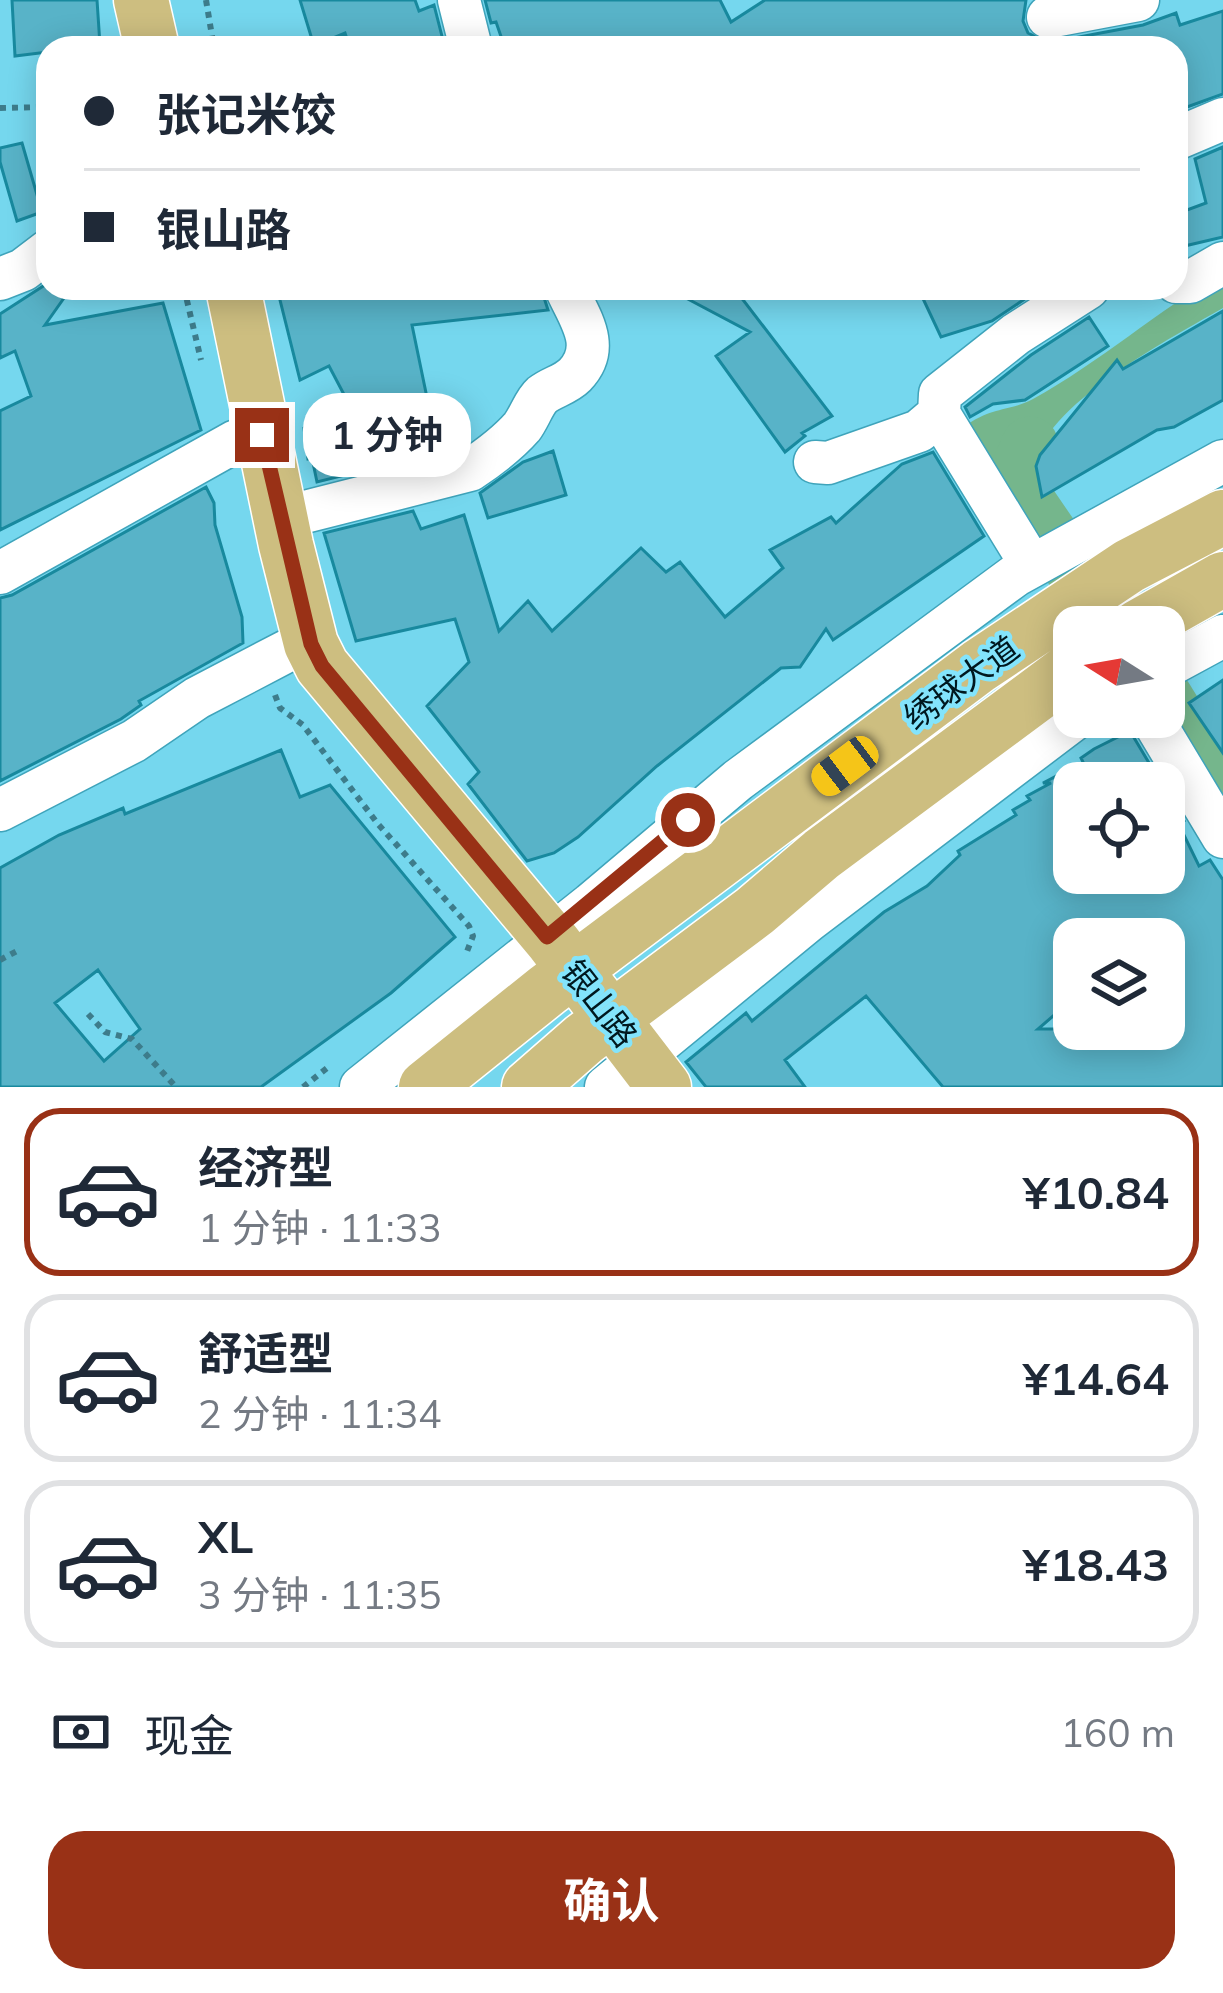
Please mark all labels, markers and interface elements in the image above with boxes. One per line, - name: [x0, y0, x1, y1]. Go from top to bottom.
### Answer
- text: 张记米饺: [156, 86, 336, 142]
- text: 银山路: [156, 201, 291, 257]
- callout: 1 分钟: [304, 393, 472, 477]
- route end: [235, 408, 289, 462]
- text: 1 分钟: [331, 410, 443, 459]
- north arrow: [1053, 606, 1185, 738]
- map controls: [1053, 606, 1185, 1050]
- street label: 绣球大道: [896, 627, 1026, 737]
- car: [805, 730, 885, 802]
- button: locate: [1053, 762, 1185, 894]
- route start: [661, 793, 715, 847]
- button: layers: [1053, 918, 1185, 1050]
- street label: 银山路: [553, 951, 647, 1055]
- icon: car: [54, 1138, 162, 1246]
- text: 经济型: [198, 1139, 333, 1195]
- text: ¥10.84: [1023, 1164, 1169, 1220]
- text: 1 分钟 · 11:33: [198, 1203, 441, 1252]
- icon: car: [54, 1324, 162, 1432]
- text: 舒适型: [198, 1325, 333, 1381]
- text: ¥14.64: [1023, 1350, 1169, 1406]
- text: 2 分钟 · 11:34: [198, 1389, 441, 1438]
- text: XL: [198, 1508, 253, 1564]
- icon: car: [54, 1510, 162, 1618]
- text: ¥18.43: [1023, 1536, 1169, 1592]
- text: 3 分钟 · 11:35: [198, 1570, 441, 1619]
- icon: cash: [48, 1699, 114, 1765]
- text: 现金: [144, 1707, 234, 1763]
- text: 160 m: [1060, 1708, 1175, 1757]
- button: 确认: [48, 1831, 1175, 1969]

